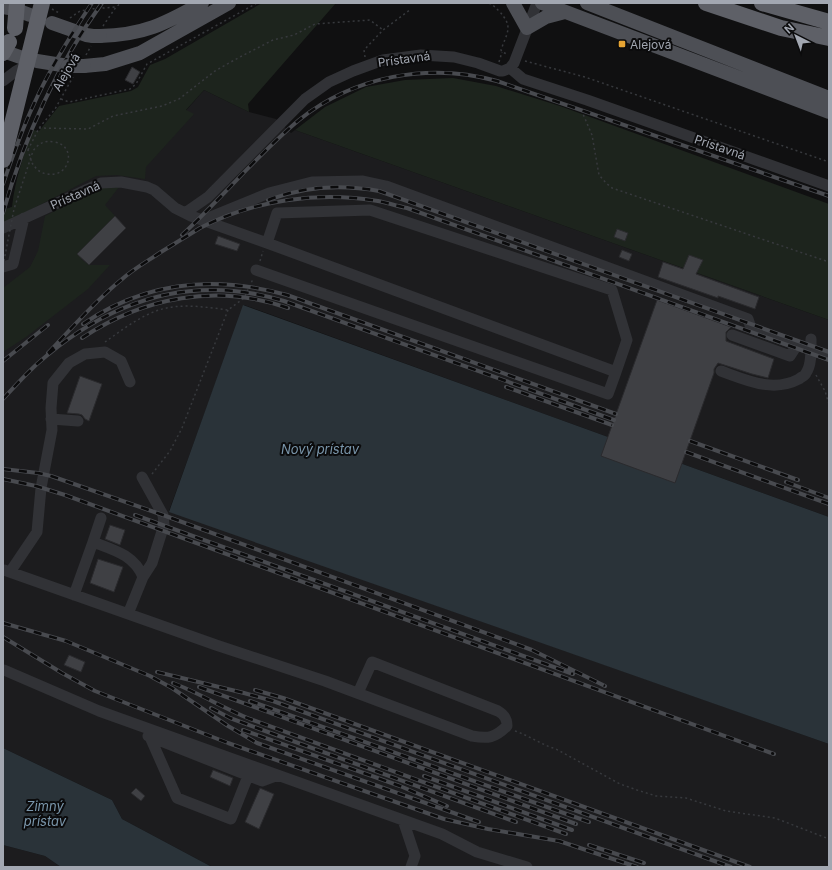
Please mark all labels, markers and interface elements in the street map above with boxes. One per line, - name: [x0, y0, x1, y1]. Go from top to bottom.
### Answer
- north arrow: [776, 16, 816, 56]
- text: N: [782, 21, 797, 37]
- place label: Alejová: [630, 37, 671, 52]
- marker: Alejová: [617, 39, 627, 49]
- street label: Prístavná: [377, 48, 431, 70]
- street label: Alejová: [49, 50, 83, 94]
- street label: Prístavná: [693, 131, 747, 163]
- street label: Prístavná: [48, 177, 102, 213]
- water label: Nový prístav: [281, 441, 360, 457]
- water label: Zimný prístav: [23, 798, 67, 829]

